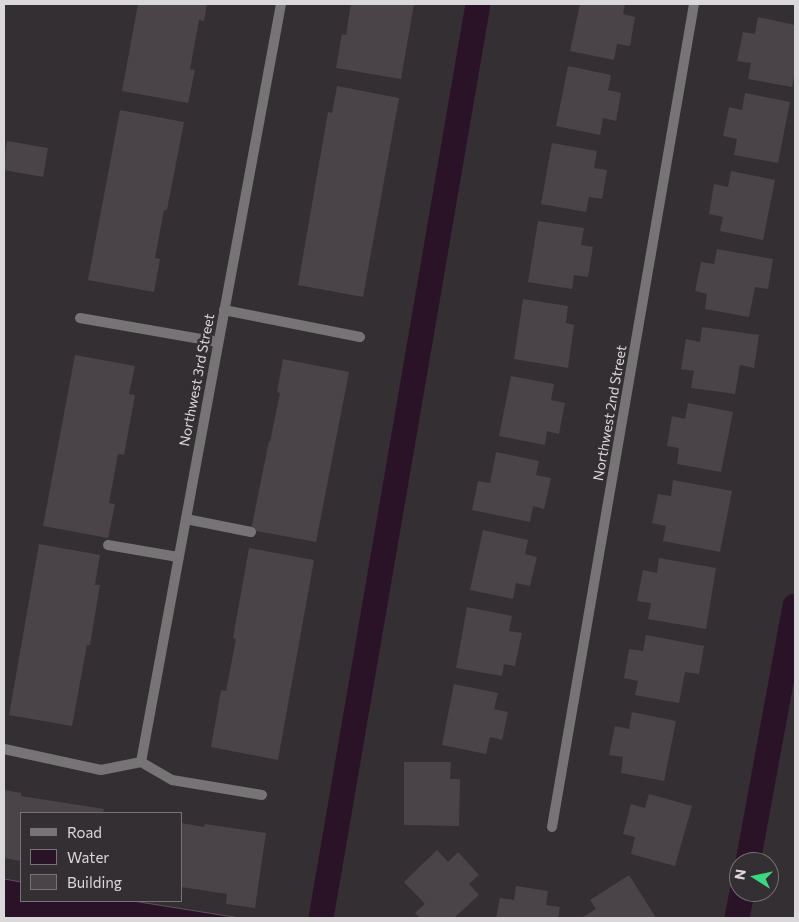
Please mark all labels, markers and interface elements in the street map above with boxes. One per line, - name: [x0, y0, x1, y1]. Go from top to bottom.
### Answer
- street label: Northwest 3rd Street: [176, 312, 218, 448]
- street label: Northwest 2nd Street: [590, 344, 630, 482]
- legend: [20, 812, 182, 902]
- text: Road: [67, 823, 102, 841]
- text: Water: [67, 848, 109, 866]
- north arrow: [729, 852, 779, 902]
- text: N: [730, 868, 749, 881]
- text: Building: [67, 873, 122, 891]

